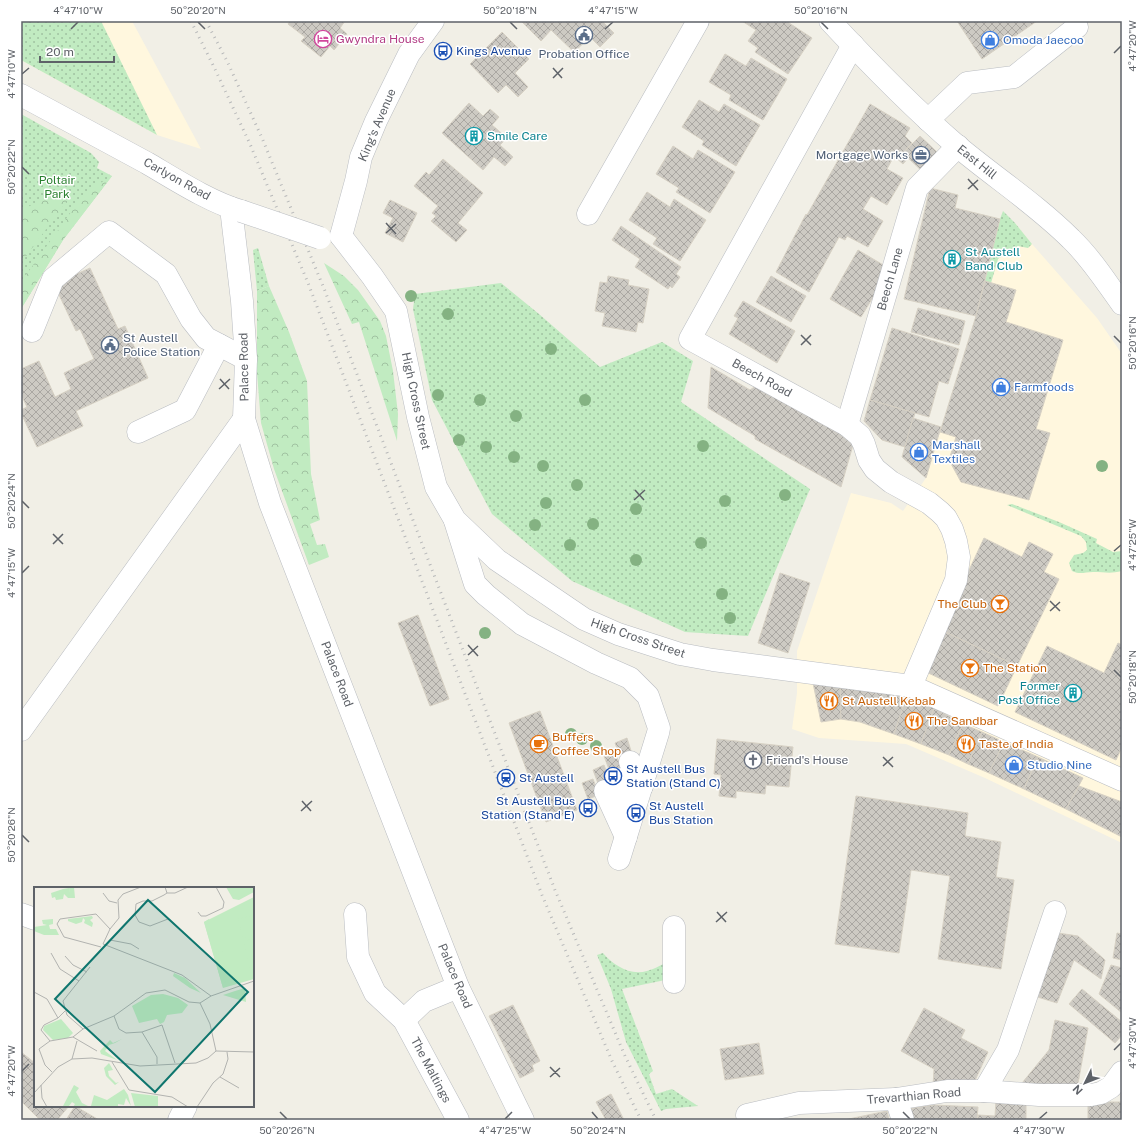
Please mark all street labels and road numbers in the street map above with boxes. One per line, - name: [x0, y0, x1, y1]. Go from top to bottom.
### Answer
- street label: King's Avenue: [355, 86, 399, 164]
- street label: East Hill: [954, 142, 1000, 182]
- street label: Carlyon Road: [141, 155, 213, 203]
- street label: Beech Lane: [874, 246, 906, 312]
- street label: Palace Road: [236, 332, 252, 402]
- street label: High Cross Street: [399, 351, 433, 451]
- street label: Beech Road: [730, 356, 794, 400]
- street label: High Cross Street: [589, 615, 687, 661]
- street label: Palace Road: [318, 639, 356, 709]
- street label: Palace Road: [435, 942, 475, 1010]
- street label: The Maltings: [408, 1035, 454, 1105]
- street label: Trevarthian Road: [866, 1085, 962, 1107]

